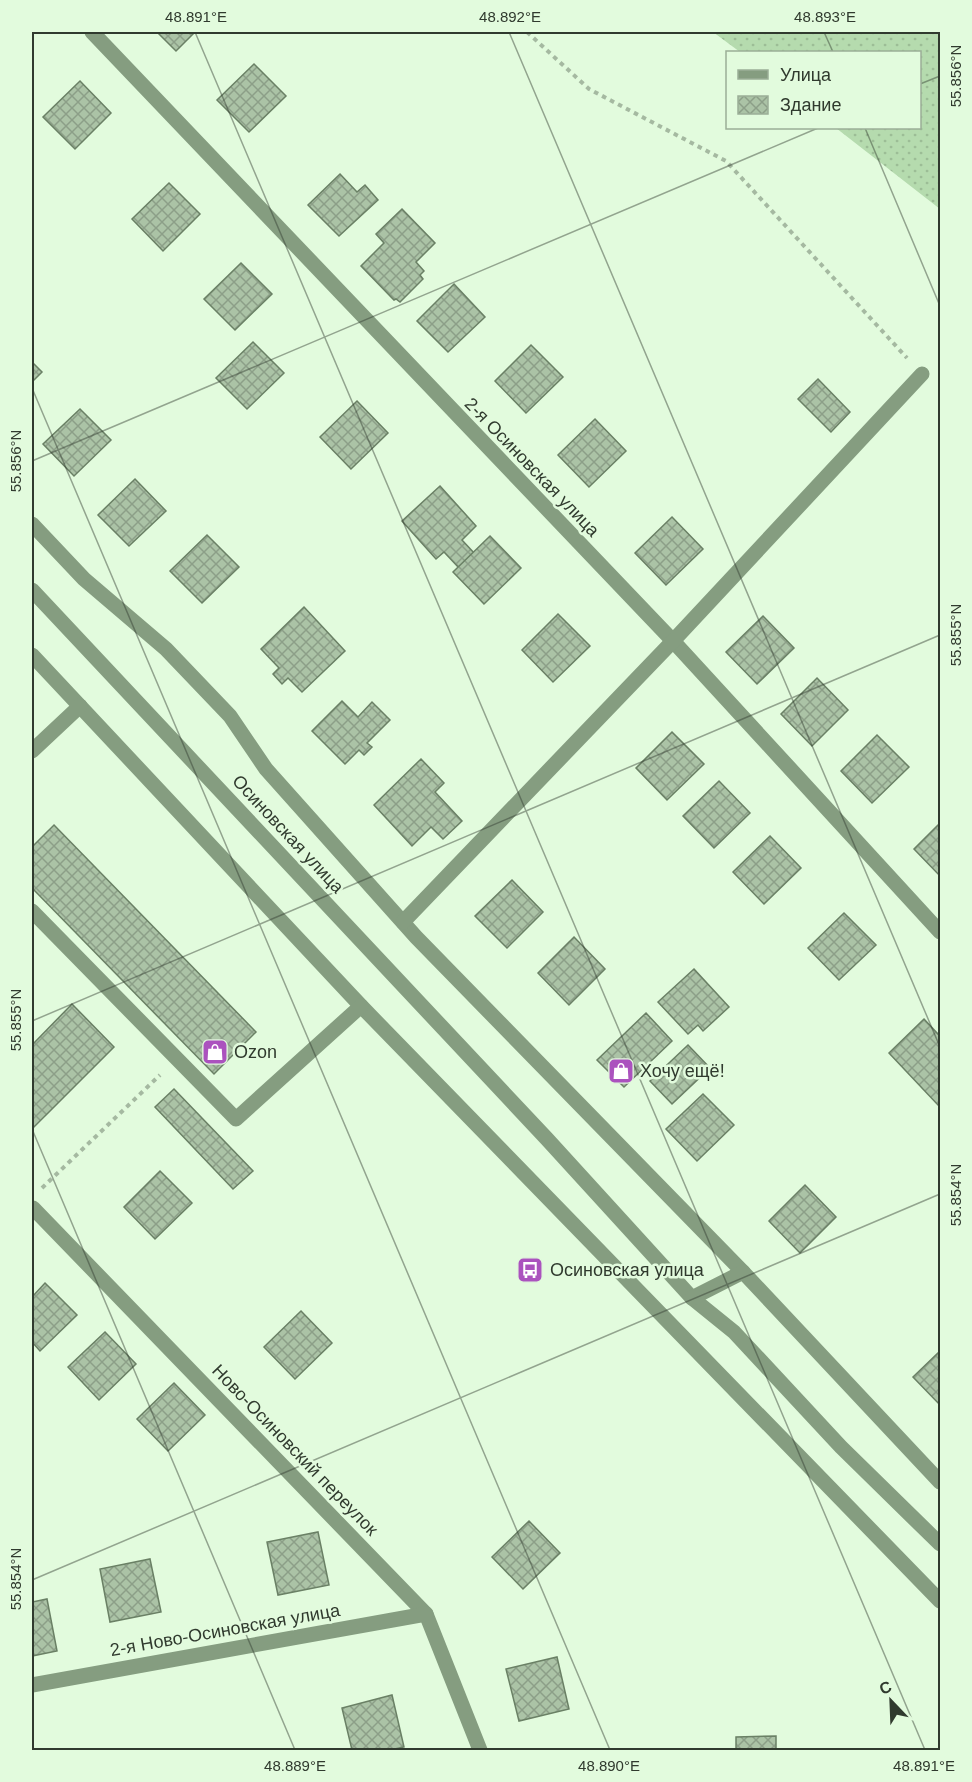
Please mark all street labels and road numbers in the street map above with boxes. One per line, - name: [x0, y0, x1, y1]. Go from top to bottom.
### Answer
- street label: 2-я Осиновская улица: [461, 394, 604, 541]
- street label: Осиновская улица: [228, 771, 348, 898]
- street label: Ново-Осиновский переулок: [208, 1361, 382, 1540]
- street label: 2-я Ново-Осиновская улица: [109, 1600, 342, 1660]

